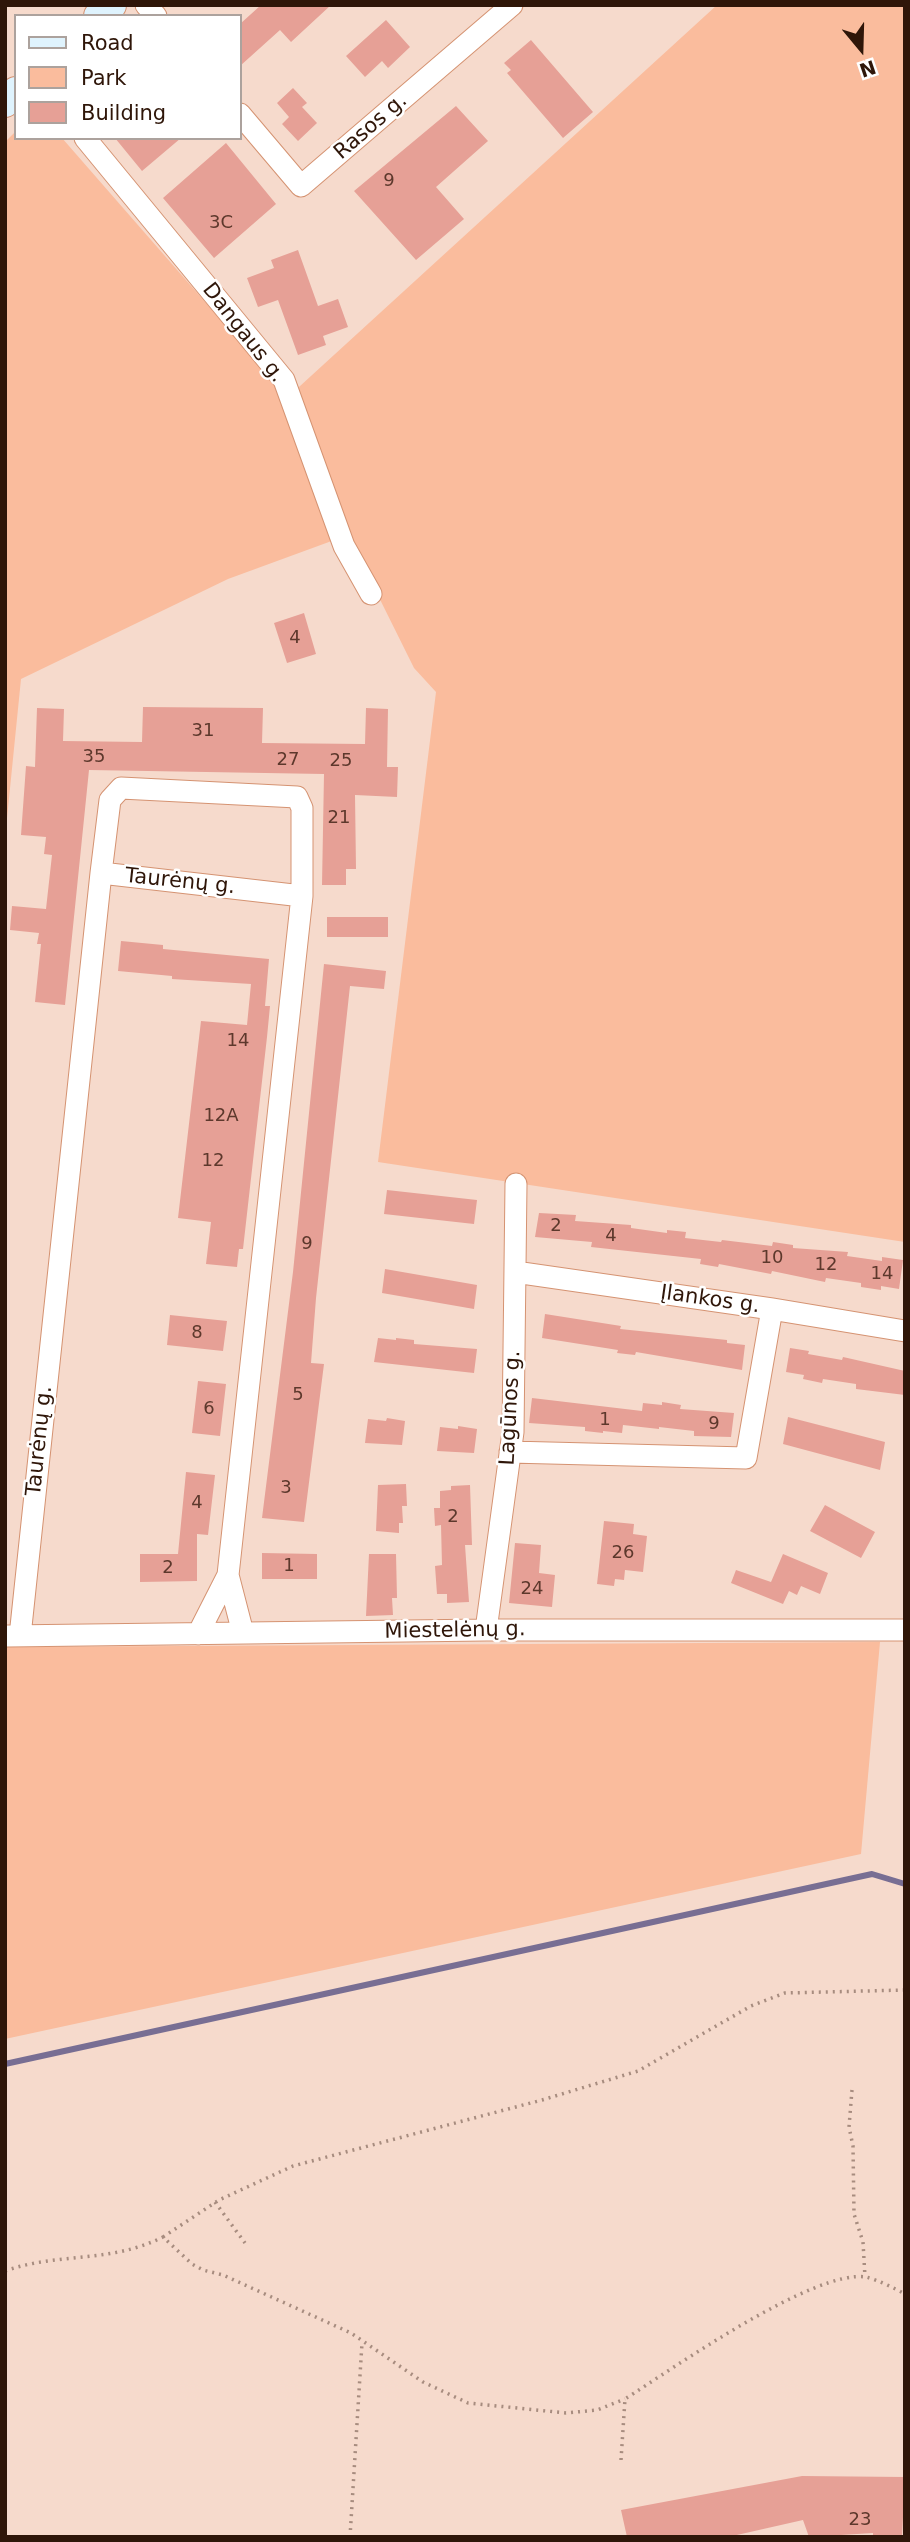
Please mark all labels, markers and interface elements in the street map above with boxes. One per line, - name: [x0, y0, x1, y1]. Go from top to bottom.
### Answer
- legend: [14, 14, 242, 140]
- north arrow: [826, 14, 896, 84]
- text: Road: [81, 31, 134, 55]
- text: N: [857, 56, 879, 82]
- text: Park: [81, 66, 126, 90]
- street label: Rasos g.: [329, 88, 413, 166]
- text: Building: [81, 101, 166, 125]
- house number: 9: [383, 170, 395, 192]
- house number: 3C: [209, 212, 233, 234]
- street label: Dangaus g.: [196, 278, 290, 388]
- house number: 4: [289, 627, 301, 649]
- house number: 31: [192, 720, 214, 742]
- house number: 35: [83, 746, 105, 768]
- house number: 27: [277, 749, 299, 771]
- house number: 25: [330, 750, 352, 772]
- house number: 21: [328, 807, 350, 829]
- street label: Taurėnų g.: [124, 864, 236, 900]
- house number: 14: [227, 1030, 249, 1052]
- house number: 12A: [203, 1105, 239, 1127]
- house number: 12: [202, 1150, 224, 1172]
- house number: 2: [550, 1215, 562, 1237]
- house number: 4: [605, 1225, 617, 1247]
- house number: 9: [301, 1233, 313, 1255]
- house number: 10: [761, 1247, 783, 1269]
- house number: 12: [815, 1254, 837, 1276]
- house number: 14: [871, 1263, 893, 1285]
- street label: Įlankos g.: [659, 1281, 761, 1319]
- house number: 8: [191, 1322, 203, 1344]
- street label: Lagūnos g.: [495, 1350, 527, 1466]
- house number: 5: [292, 1384, 304, 1406]
- street label: Taurėnų g.: [22, 1385, 58, 1497]
- house number: 6: [203, 1398, 215, 1420]
- house number: 1: [599, 1409, 611, 1431]
- house number: 9: [708, 1413, 720, 1435]
- house number: 3: [280, 1477, 292, 1499]
- house number: 4: [191, 1492, 203, 1514]
- house number: 2: [447, 1506, 459, 1528]
- house number: 26: [612, 1542, 634, 1564]
- house number: 1: [283, 1555, 295, 1577]
- house number: 2: [162, 1557, 174, 1579]
- house number: 24: [521, 1578, 543, 1600]
- street label: Miestelėnų g.: [384, 1617, 526, 1645]
- house number: 23: [849, 2509, 871, 2531]

